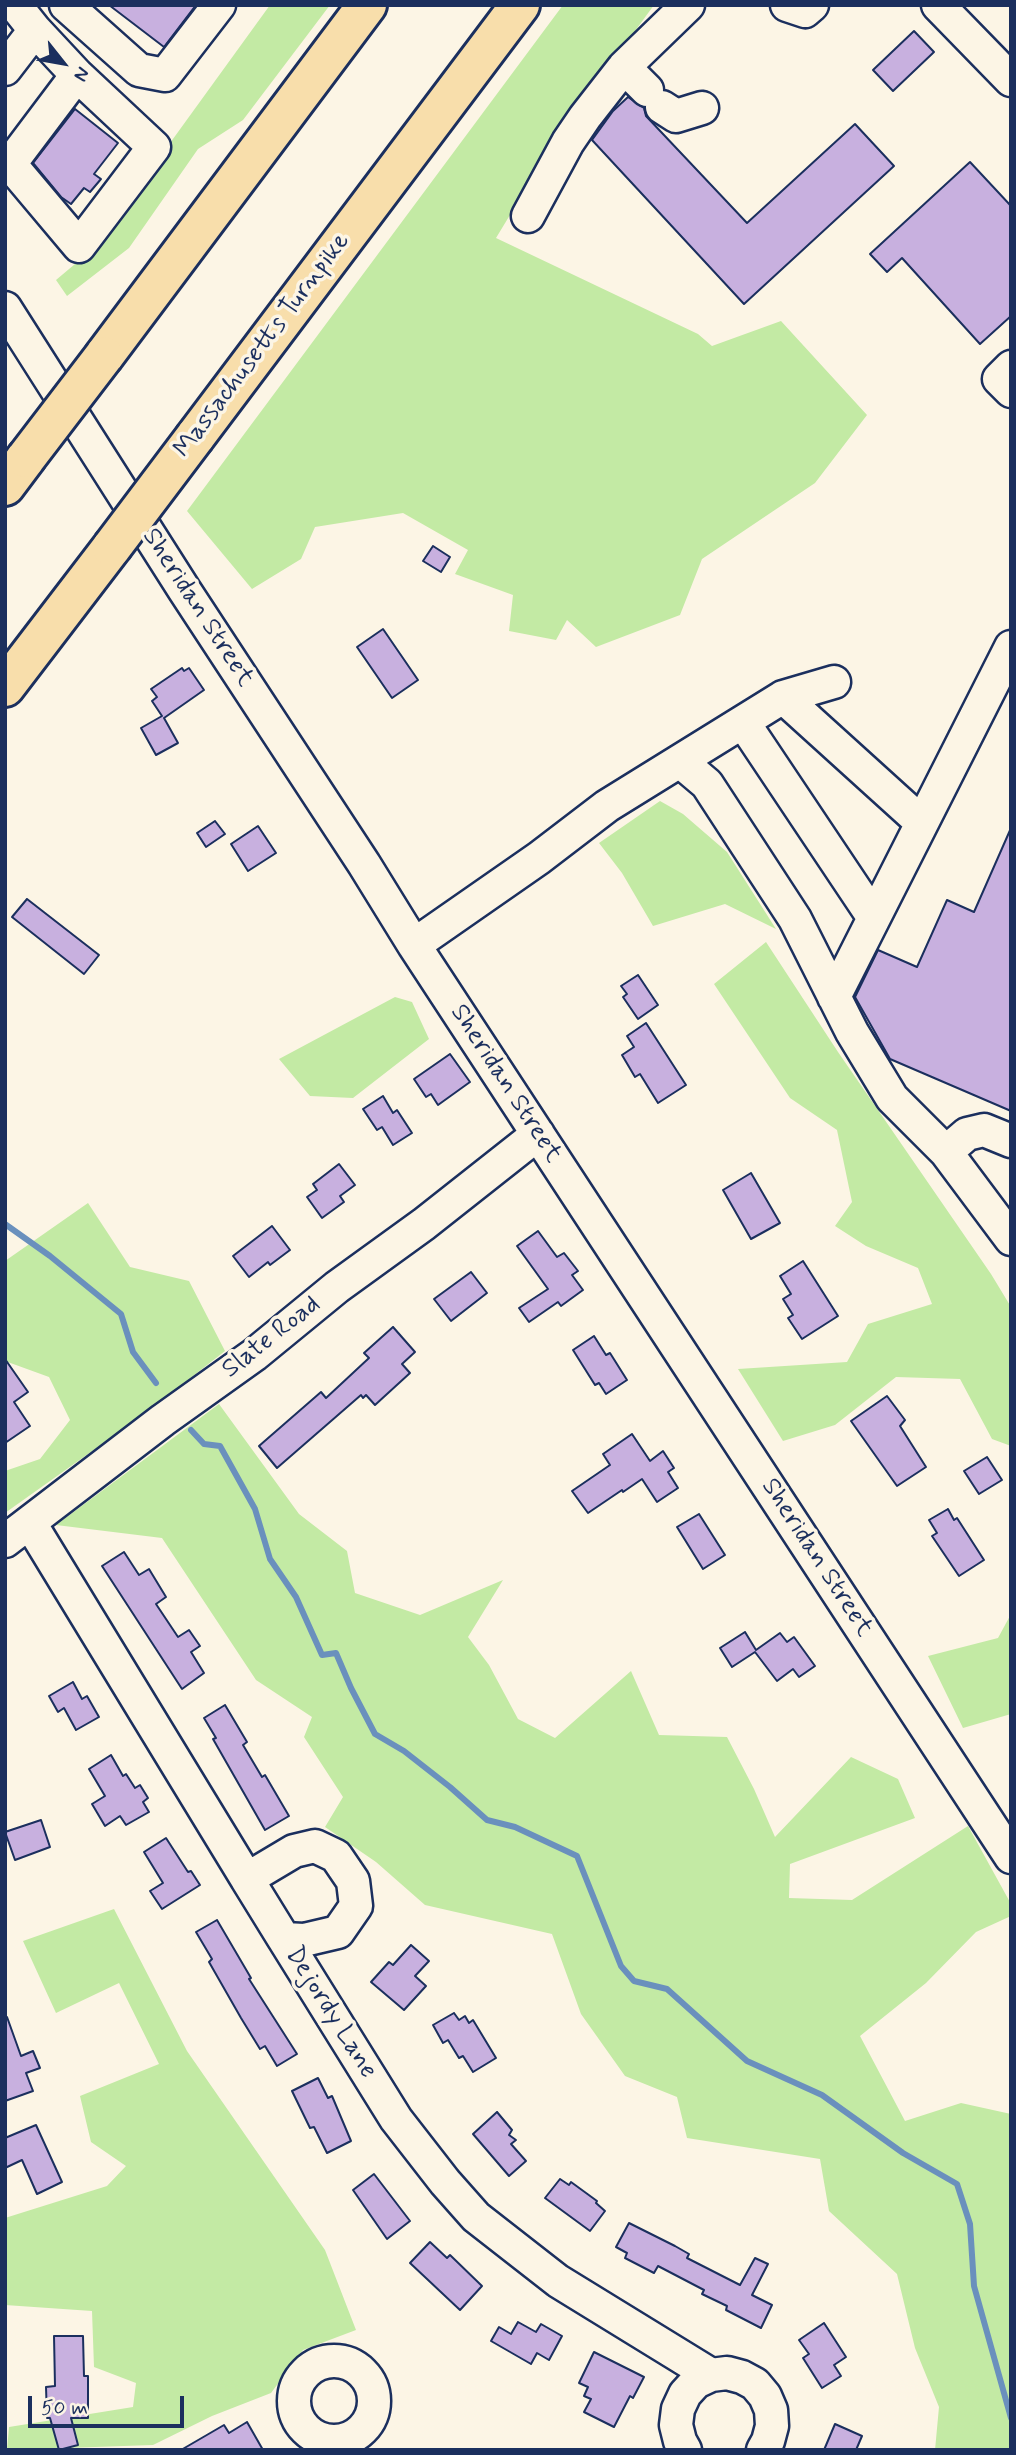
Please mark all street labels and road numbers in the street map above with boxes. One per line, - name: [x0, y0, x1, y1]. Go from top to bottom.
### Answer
- street label: Massachusetts Turnpike: [168, 227, 358, 465]
- street label: Sheridan Street: [134, 523, 260, 693]
- street label: Sheridan Street: [442, 999, 568, 1169]
- street label: Slate Road: [217, 1290, 327, 1386]
- street label: Sheridan Street: [753, 1473, 879, 1643]
- street label: Dejordy Lane: [277, 1941, 383, 2085]

